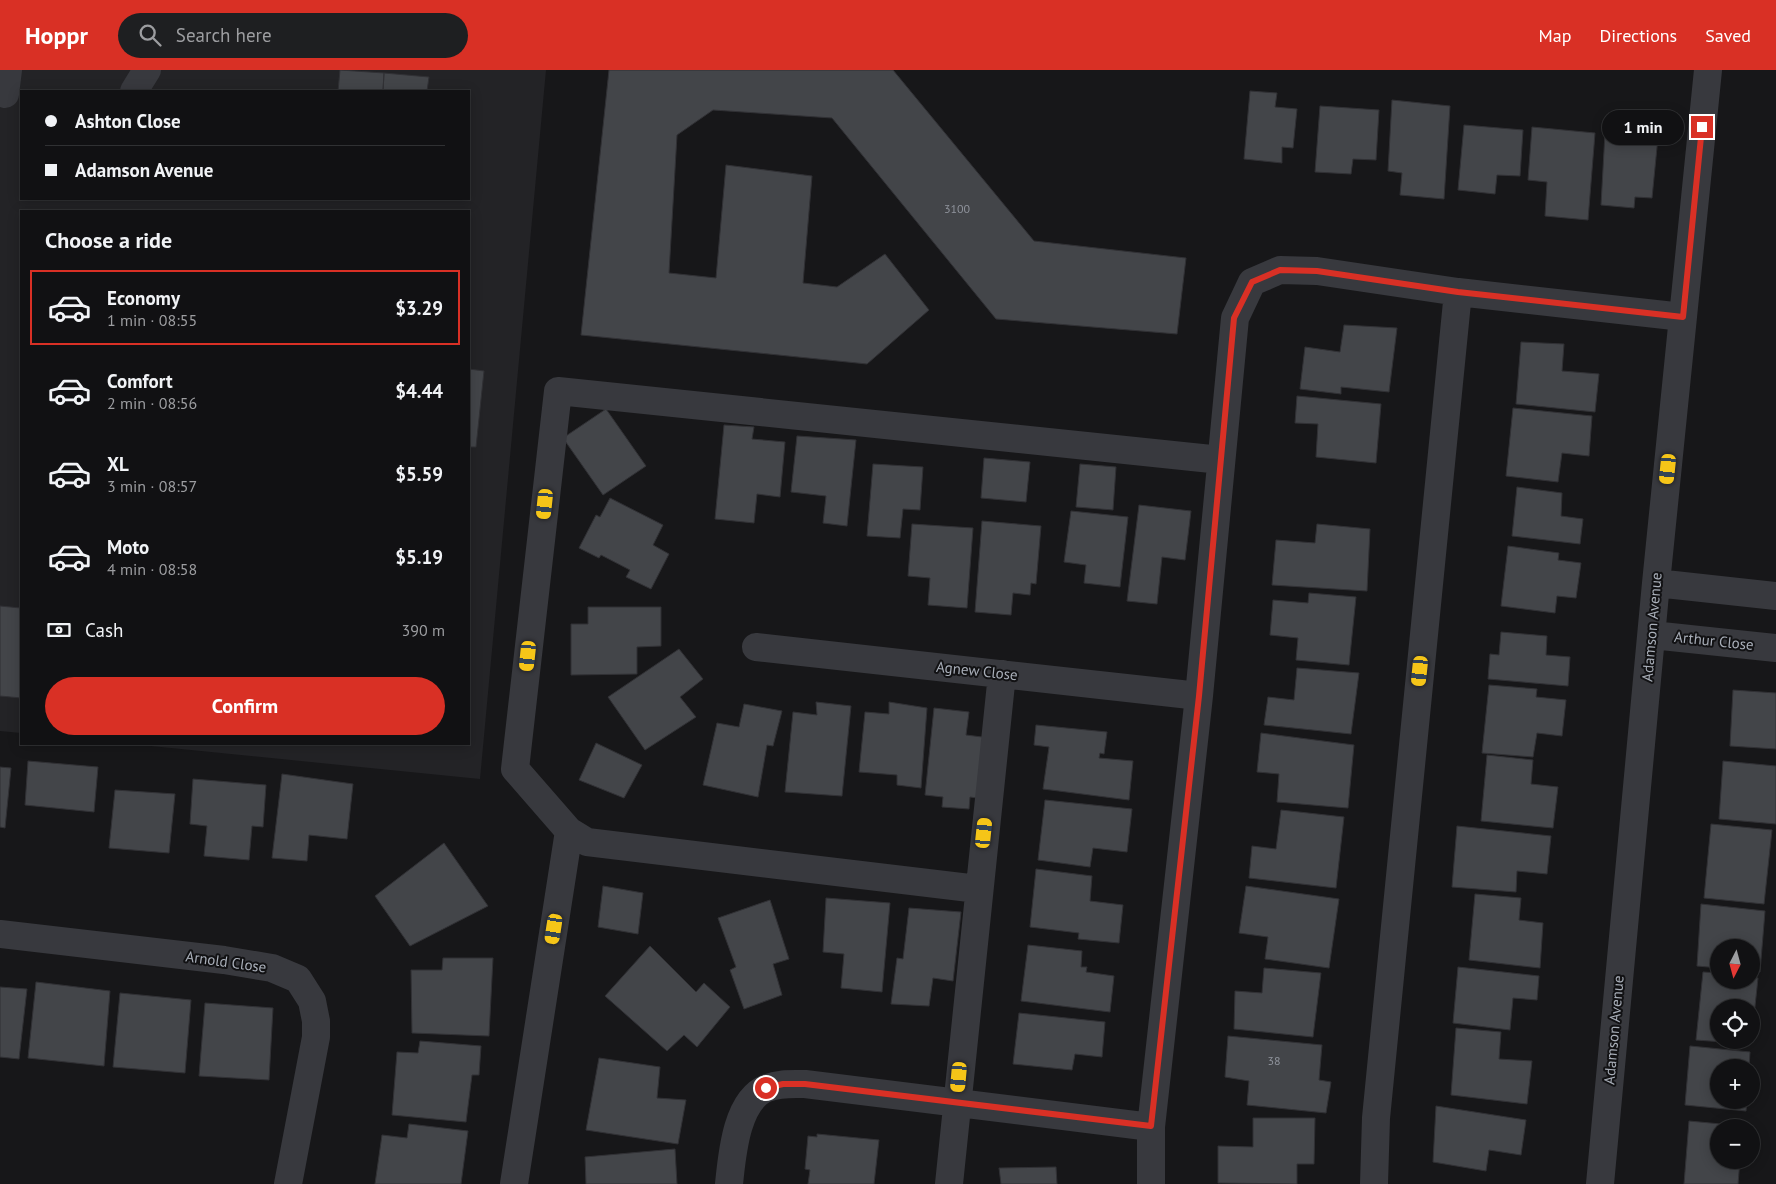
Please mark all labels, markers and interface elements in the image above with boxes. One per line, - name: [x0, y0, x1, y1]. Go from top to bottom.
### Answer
- search box: [118, 13, 468, 58]
- text: Hoppr: [25, 20, 88, 51]
- icon: search: [136, 21, 164, 49]
- text: Search here: [176, 23, 272, 47]
- text: Map: [1539, 24, 1571, 47]
- text: Directions: [1599, 24, 1677, 47]
- text: Saved: [1705, 24, 1751, 47]
- text: Ashton Close: [75, 109, 181, 133]
- callout: 1 min: [1602, 110, 1684, 144]
- route end: [1691, 116, 1713, 138]
- text: 1 min: [1623, 117, 1663, 137]
- text: Adamson Avenue: [75, 158, 213, 182]
- house number: 3100: [944, 201, 971, 216]
- text: Choose a ride: [45, 226, 172, 254]
- icon: car: [47, 285, 92, 330]
- text: Economy: [107, 286, 180, 310]
- text: $3.29: [395, 296, 443, 320]
- text: 1 min · 08:55: [107, 310, 197, 330]
- icon: car: [47, 368, 92, 413]
- text: Comfort: [107, 369, 173, 393]
- text: $4.44: [395, 379, 443, 403]
- text: 2 min · 08:56: [107, 393, 197, 413]
- icon: car: [47, 451, 92, 496]
- text: XL: [107, 452, 129, 476]
- car: [1658, 453, 1677, 485]
- text: $5.59: [395, 462, 443, 486]
- text: 3 min · 08:57: [107, 476, 197, 496]
- car: [535, 488, 554, 520]
- icon: car: [47, 534, 92, 579]
- text: Moto: [107, 535, 149, 559]
- text: $5.19: [395, 545, 443, 569]
- text: 4 min · 08:58: [107, 559, 197, 579]
- street label: Adamson Avenue: [1637, 572, 1666, 682]
- icon: cash: [45, 616, 73, 644]
- text: Cash: [85, 618, 123, 642]
- text: 390 m: [402, 620, 445, 640]
- street label: Arthur Close: [1673, 627, 1755, 654]
- car: [518, 640, 537, 672]
- car: [1410, 655, 1429, 687]
- street label: Agnew Close: [935, 657, 1019, 684]
- button: Confirm: [45, 677, 445, 735]
- car: [974, 817, 993, 849]
- car: [544, 913, 563, 945]
- north arrow: [1710, 939, 1760, 989]
- map controls: [1710, 939, 1760, 1169]
- street label: Arnold Close: [184, 946, 268, 977]
- street label: Adamson Avenue: [1599, 975, 1628, 1085]
- button: locate: [1710, 999, 1760, 1049]
- house number: 38: [1267, 1053, 1281, 1068]
- button: +: [1710, 1059, 1760, 1109]
- car: [950, 1061, 967, 1093]
- route start: [755, 1077, 777, 1099]
- button: −: [1710, 1119, 1760, 1169]

